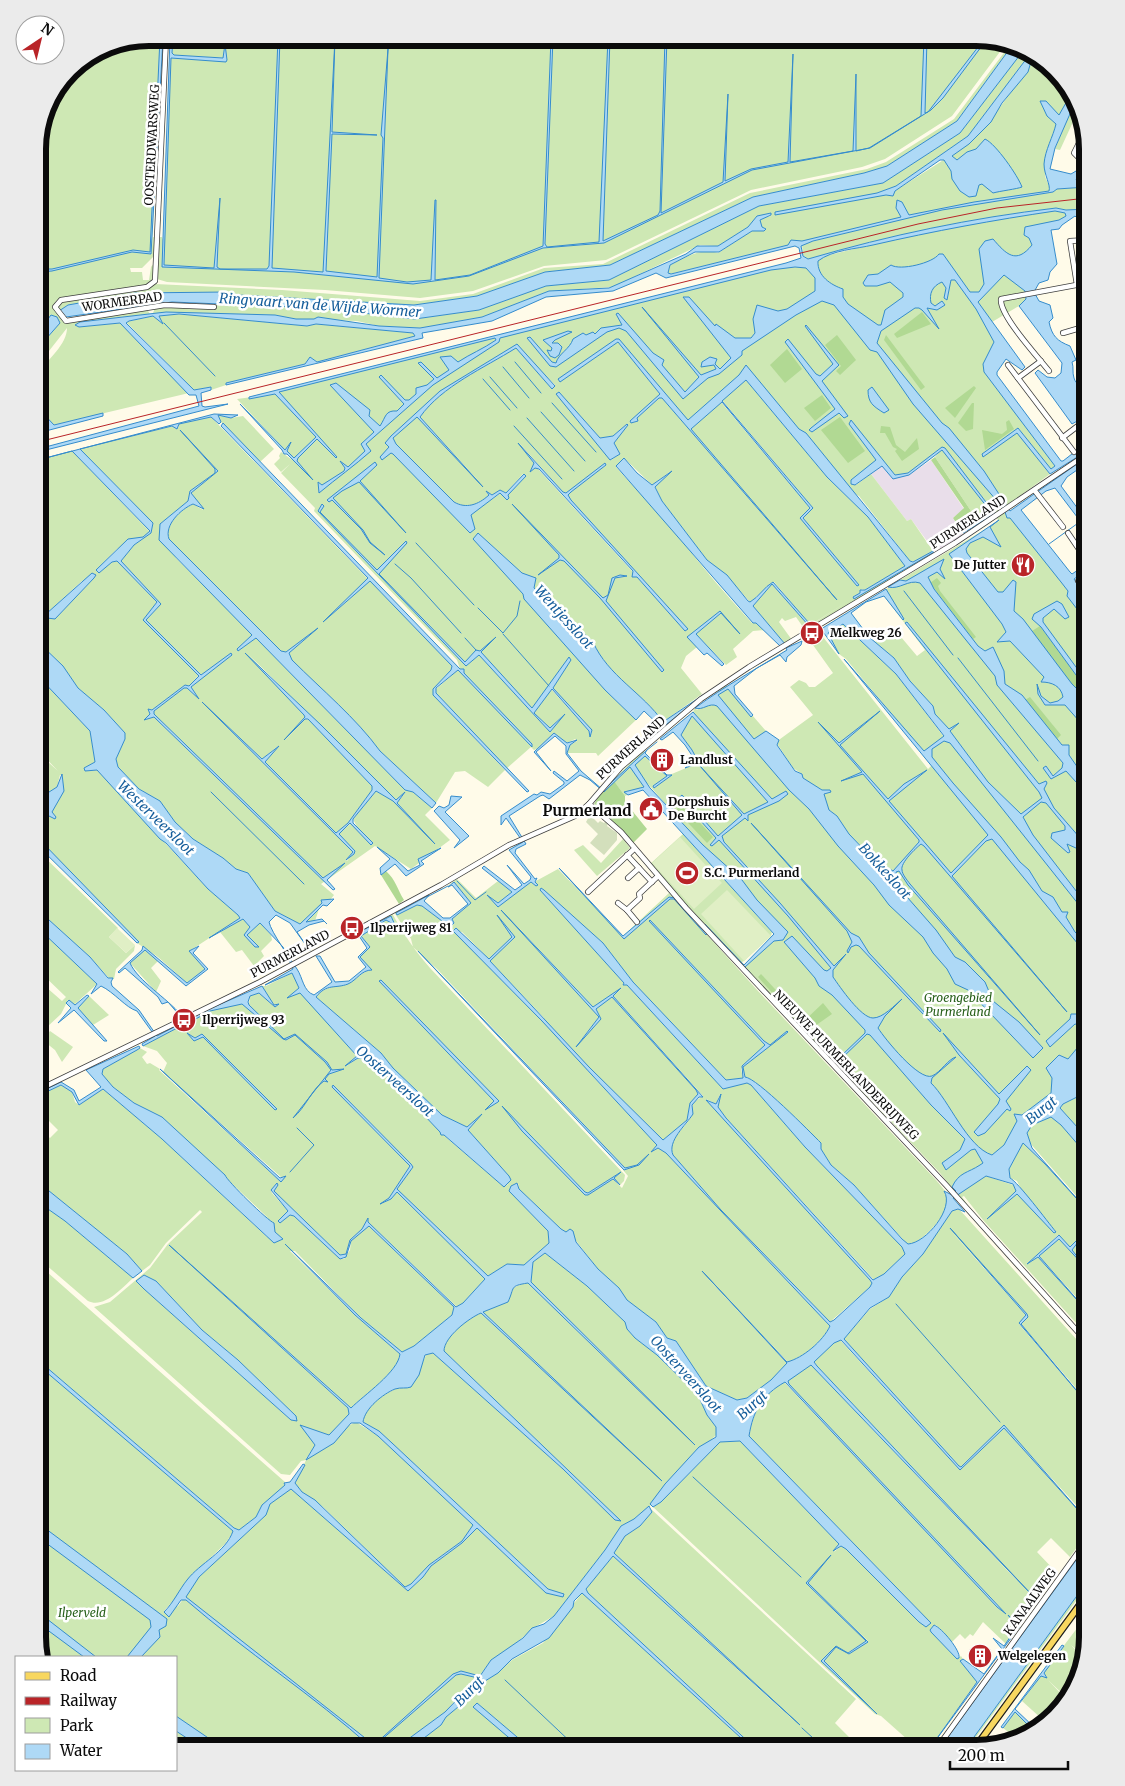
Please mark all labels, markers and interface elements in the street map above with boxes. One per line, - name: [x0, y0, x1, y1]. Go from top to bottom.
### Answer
- north arrow: [15, 15, 65, 65]
- text: N: [38, 19, 57, 40]
- street label: OOSTERDWARSWEG: [141, 84, 162, 206]
- street label: WORMERPAD: [80, 288, 163, 315]
- water label: Ringvaart van de Wijde Wormer: [218, 289, 422, 321]
- street label: PURMERLAND: [927, 491, 1009, 552]
- restaurant icon: De Jutter: [1010, 552, 1036, 578]
- place label: De Jutter: [954, 557, 1006, 572]
- water label: Wentjessloot: [531, 581, 597, 653]
- bus stop icon: Melkweg 26: [799, 620, 825, 646]
- place label: Melkweg 26: [830, 625, 902, 640]
- street label: PURMERLAND: [593, 713, 668, 782]
- building icon: Landlust: [649, 747, 675, 773]
- place label: Landlust: [680, 752, 733, 767]
- water label: Westerveersloot: [114, 777, 198, 859]
- place label: Dorpshuis De Burcht: [668, 794, 730, 823]
- public building icon: Dorpshuis De Burcht: [638, 796, 664, 822]
- district label: Purmerland: [542, 801, 632, 820]
- water label: Bokkesloot: [855, 839, 915, 903]
- sports icon: S.C. Purmerland: [674, 860, 700, 886]
- place label: S.C. Purmerland: [704, 865, 800, 880]
- bus stop icon: Ilperrijweg 81: [339, 915, 365, 941]
- place label: Ilperrijweg 81: [370, 920, 452, 935]
- street label: PURMERLAND: [248, 926, 332, 981]
- street label: NIEUWE PURMERLANDERRIJWEG: [771, 987, 922, 1143]
- park label: Groengebied Purmerland: [924, 990, 992, 1019]
- bus stop icon: Ilperrijweg 93: [171, 1007, 197, 1033]
- place label: Ilperrijweg 93: [202, 1012, 285, 1027]
- water label: Oosterveersloot: [352, 1041, 438, 1121]
- water label: Burgt: [1022, 1092, 1060, 1128]
- water label: Oosterveersloot: [646, 1331, 726, 1417]
- water label: Burgt: [733, 1386, 771, 1424]
- street label: KANAALWEG: [1000, 1565, 1059, 1638]
- park label: Ilperveld: [58, 1605, 106, 1620]
- building icon: Welgelegen: [967, 1643, 993, 1669]
- place label: Welgelegen: [997, 1648, 1066, 1663]
- legend: [15, 1656, 178, 1771]
- text: Road: [60, 1666, 96, 1685]
- water label: Burgt: [450, 1672, 488, 1710]
- text: Railway: [60, 1691, 117, 1710]
- text: Park: [60, 1716, 94, 1735]
- scale bar: [950, 1738, 1068, 1770]
- text: Water: [59, 1741, 103, 1760]
- text: 200 m: [958, 1746, 1005, 1765]

